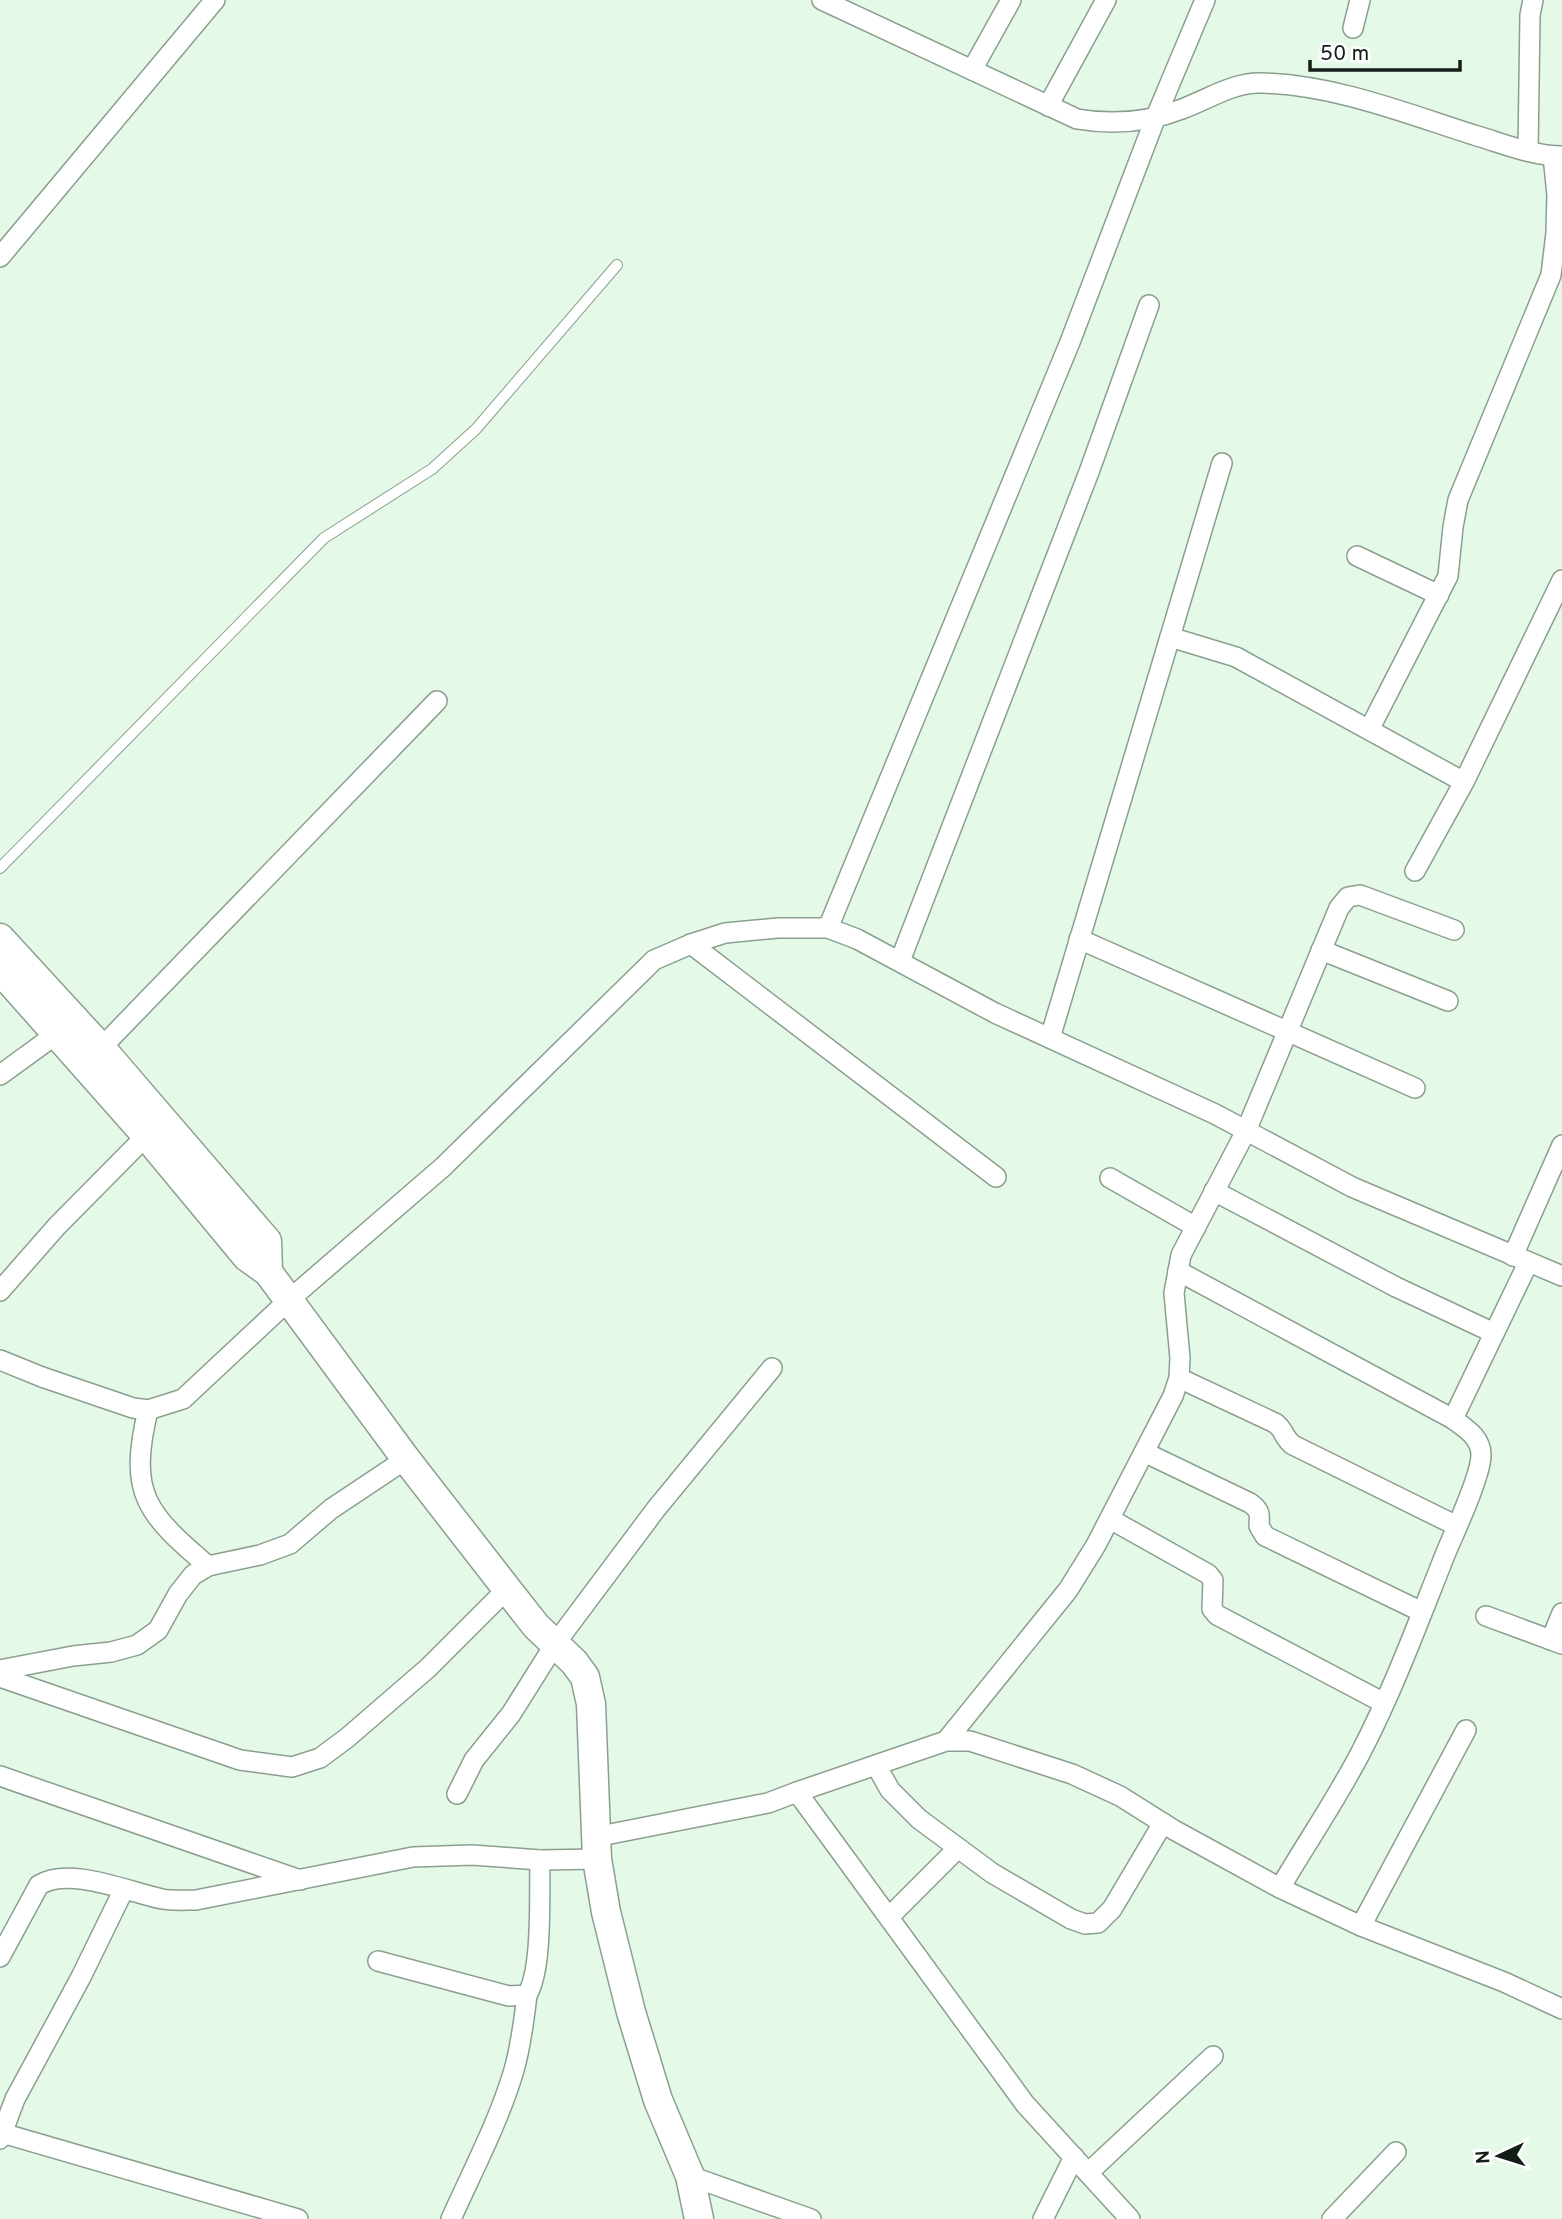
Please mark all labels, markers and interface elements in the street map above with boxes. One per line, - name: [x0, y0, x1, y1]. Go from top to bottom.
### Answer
- scale bar: [1310, 28, 1460, 72]
- text: 50 m: [1320, 41, 1369, 68]
- north arrow: [1464, 2121, 1534, 2191]
- text: N: [1472, 2149, 1496, 2165]

